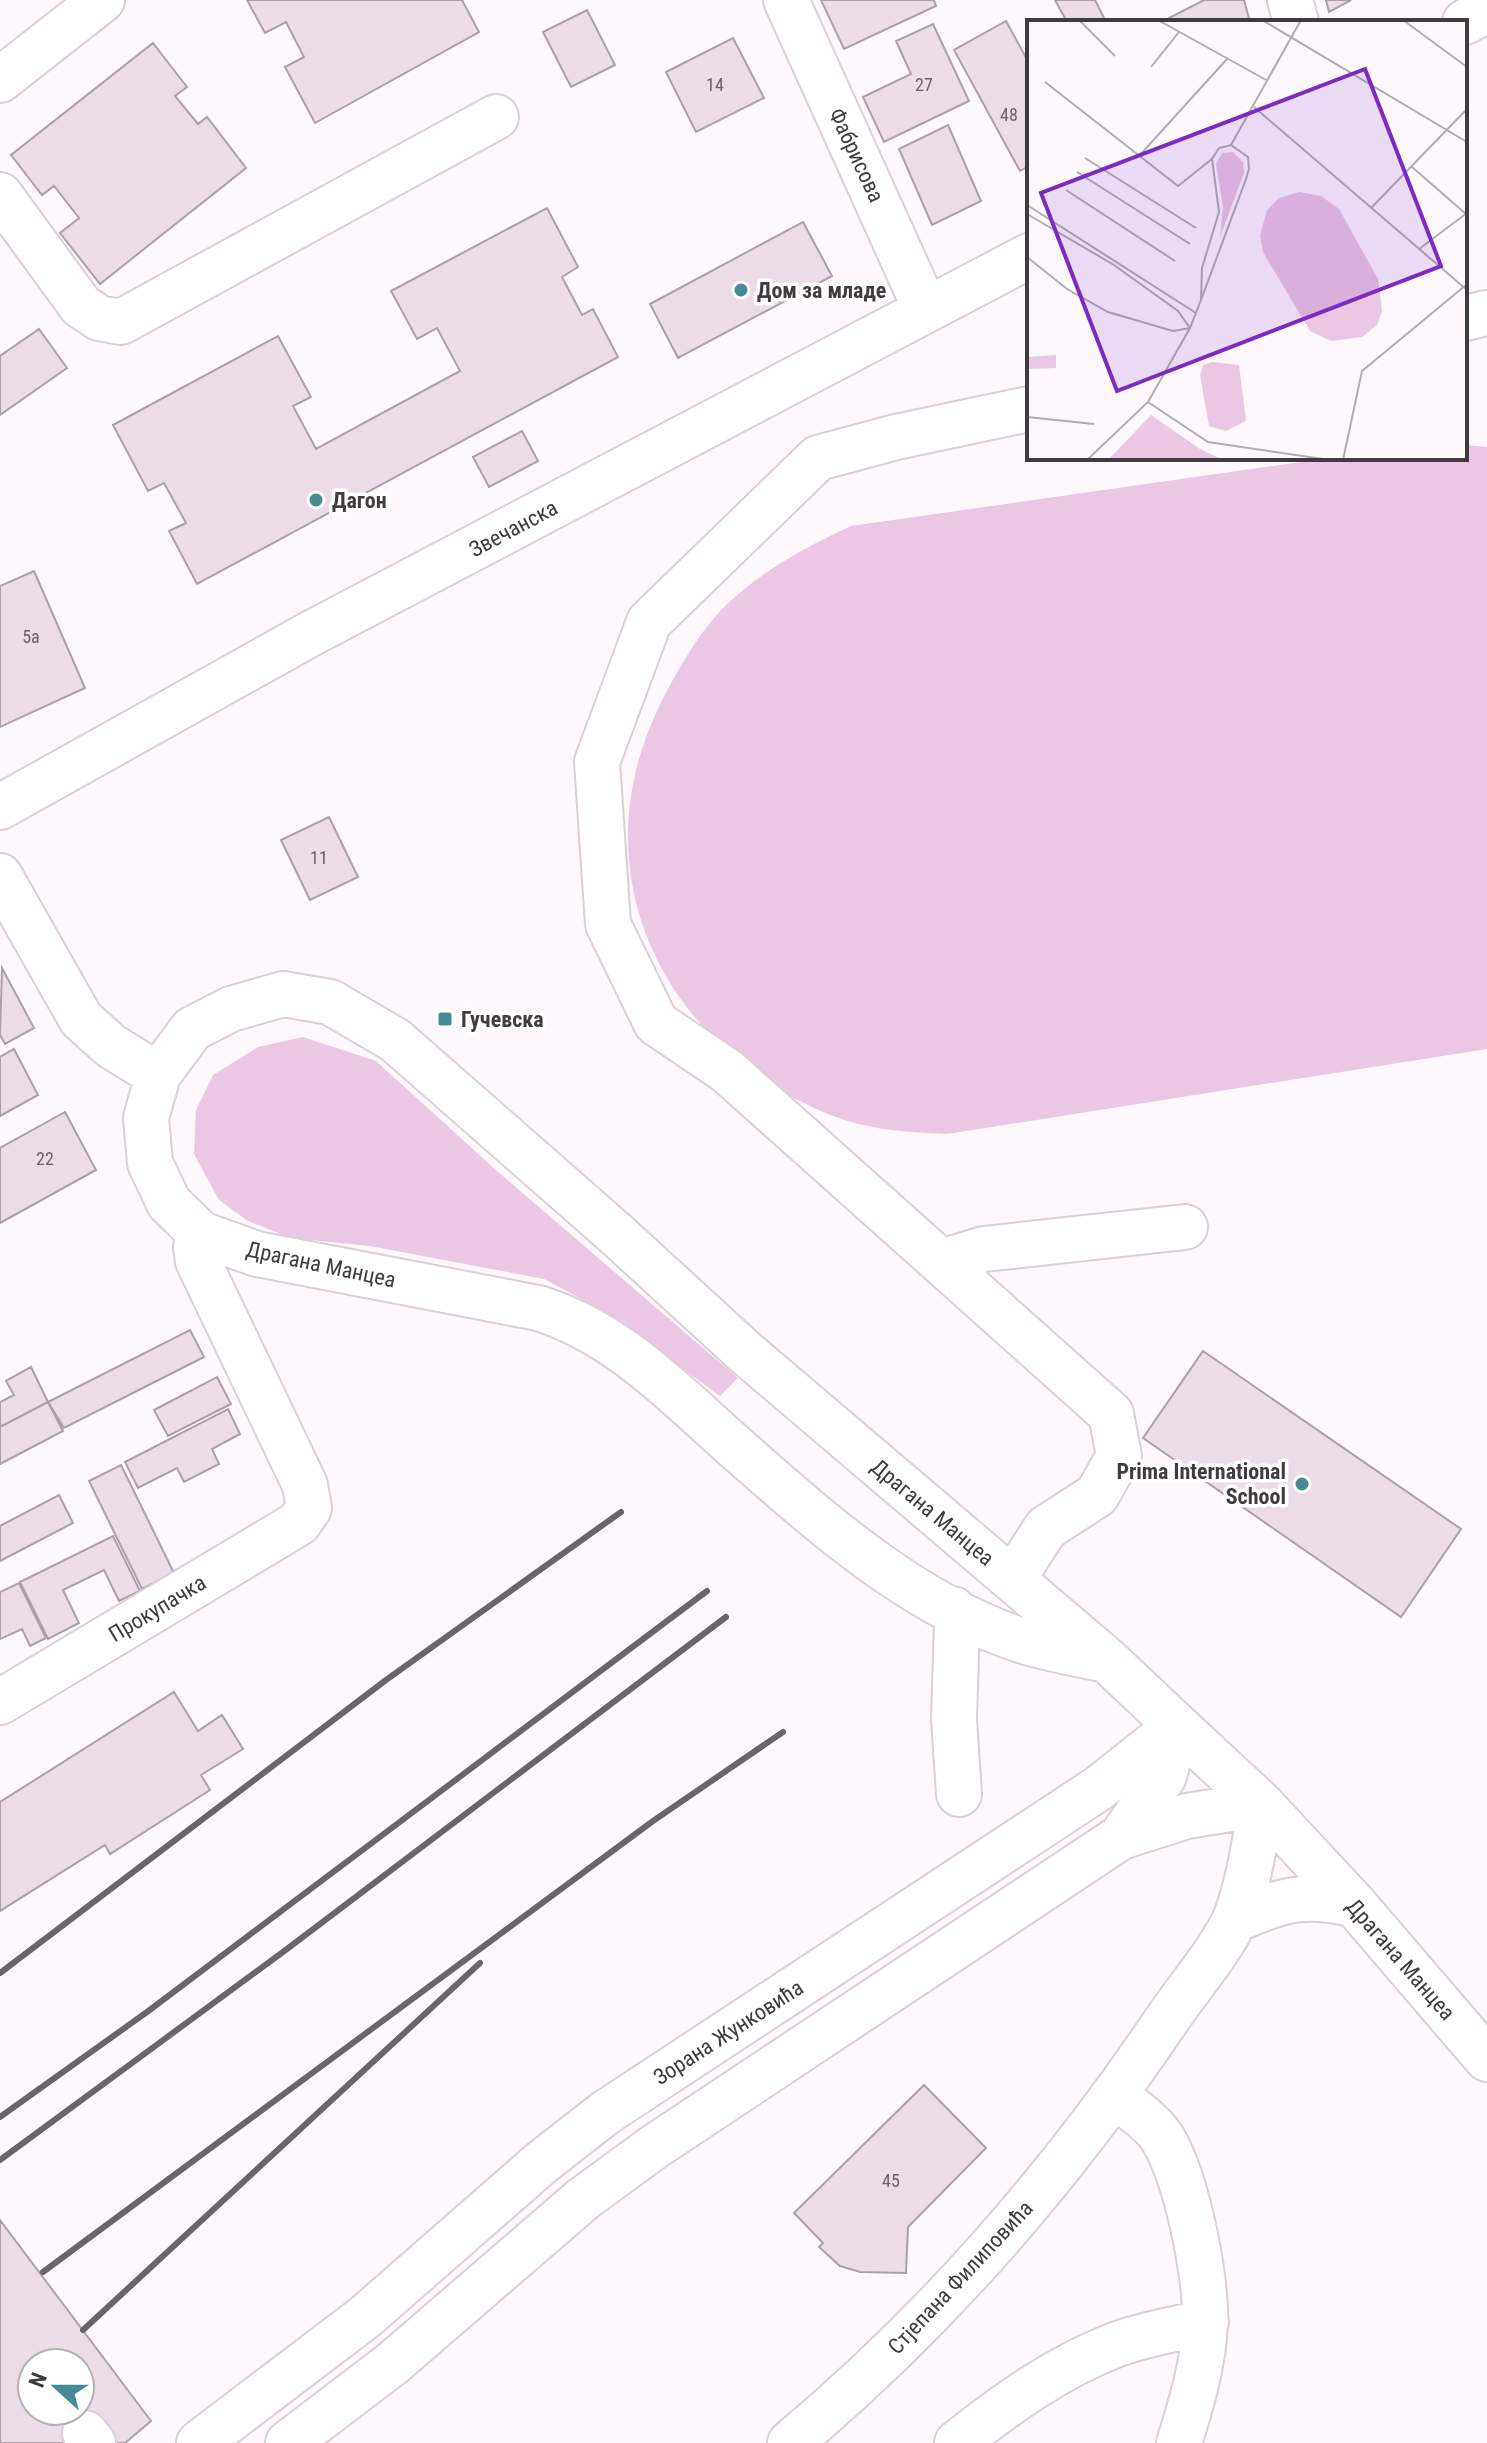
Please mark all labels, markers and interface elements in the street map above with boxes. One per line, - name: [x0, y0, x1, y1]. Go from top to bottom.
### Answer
- inset map: [1027, 20, 1467, 460]
- house number: 14: [706, 74, 724, 95]
- house number: 27: [915, 74, 933, 95]
- street label: Фабрисова: [824, 104, 889, 206]
- house number: 48: [1000, 104, 1018, 125]
- place label: Дом за младе: [757, 278, 886, 303]
- marker: Дом за младе: [732, 281, 750, 299]
- place label: Дагон: [332, 488, 387, 513]
- marker: Дагон: [307, 491, 325, 509]
- street label: Звечанска: [465, 495, 562, 562]
- house number: 5a: [22, 626, 40, 647]
- house number: 11: [310, 847, 328, 868]
- place label: Гучевска: [461, 1007, 544, 1032]
- marker: Гучевска: [436, 1010, 454, 1028]
- house number: 22: [36, 1148, 54, 1169]
- street label: Драгана Манцеа: [244, 1236, 398, 1293]
- street label: Драгана Манцеа: [866, 1454, 999, 1571]
- place label: Prima International School: [1116, 1459, 1286, 1509]
- marker: Prima International School: [1293, 1475, 1311, 1493]
- street label: Прокупачка: [104, 1570, 210, 1647]
- street label: Драгана Манцеа: [1341, 1894, 1460, 2025]
- street label: Зорана Жунковића: [649, 1975, 808, 2090]
- house number: 45: [882, 2170, 900, 2191]
- street label: Стјепана Филиповића: [883, 2196, 1038, 2359]
- north arrow: [16, 2347, 96, 2427]
- text: N: [24, 2369, 52, 2391]

